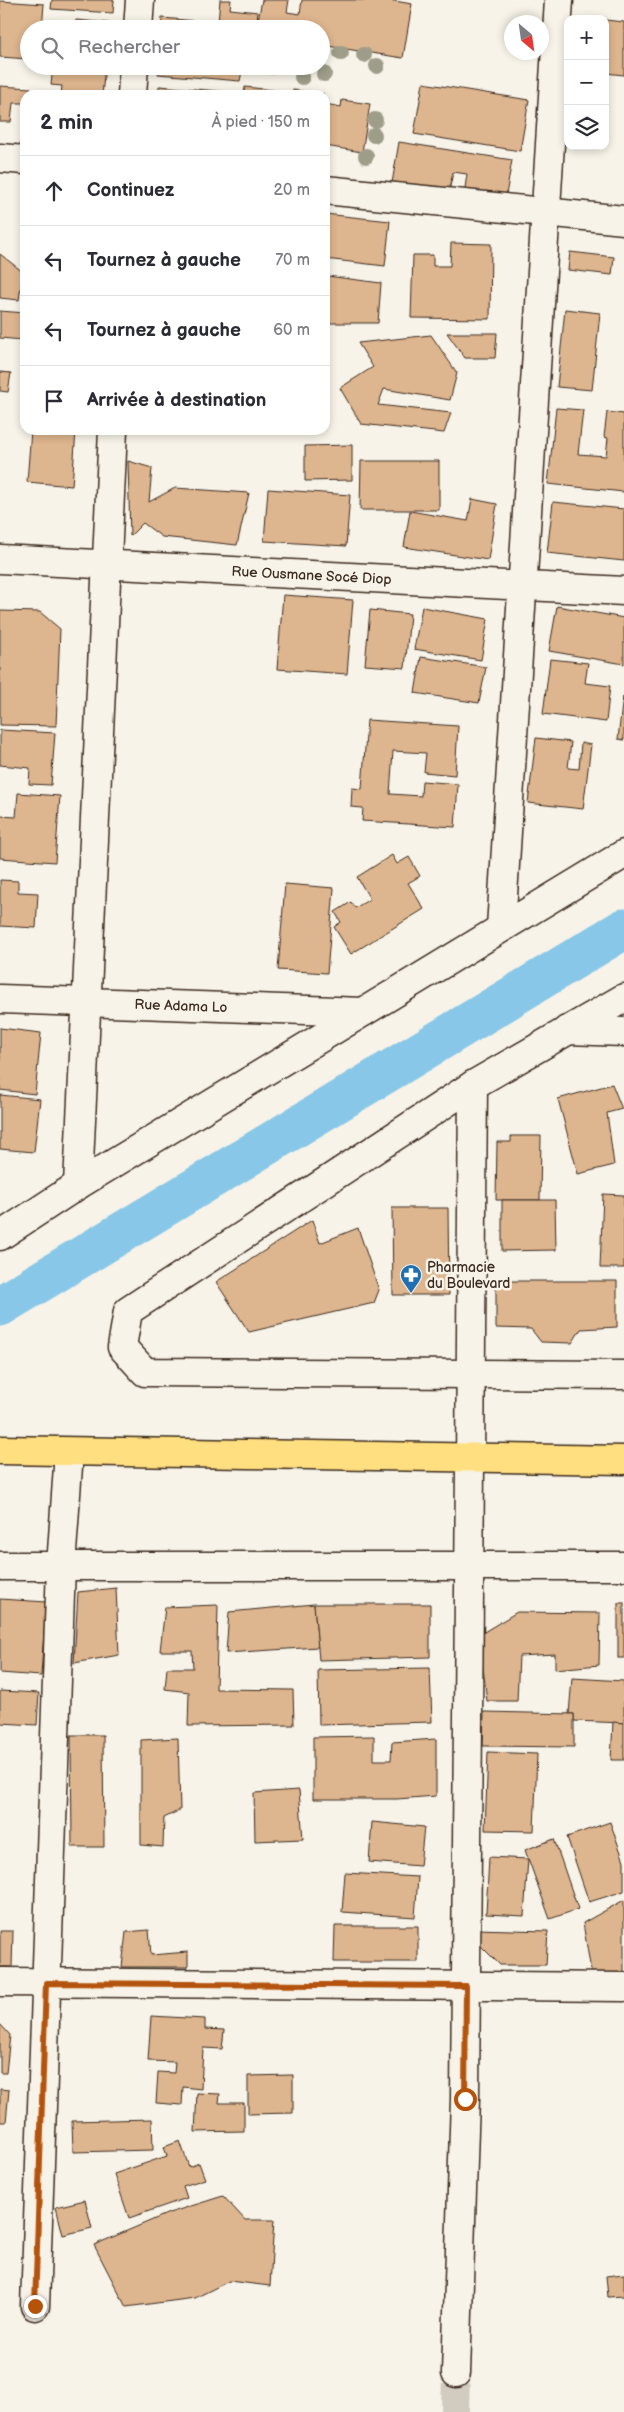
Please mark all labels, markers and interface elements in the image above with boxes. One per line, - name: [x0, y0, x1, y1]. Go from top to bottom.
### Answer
- north arrow: [504, 15, 549, 60]
- map controls: [564, 15, 609, 150]
- button: +: [564, 15, 609, 60]
- search box: [20, 20, 330, 75]
- icon: search: [38, 34, 66, 62]
- text: Rechercher: [78, 36, 180, 59]
- button: −: [564, 60, 609, 105]
- button: layers: [564, 105, 609, 150]
- text: 2 min: [40, 110, 93, 135]
- text: À pied · 150 m: [211, 113, 310, 132]
- icon: ahead: [40, 177, 68, 205]
- text: Continuez: [87, 179, 174, 202]
- text: 20 m: [274, 181, 310, 200]
- icon: left: [40, 247, 68, 275]
- text: Tournez à gauche: [87, 249, 241, 272]
- text: 70 m: [275, 251, 310, 270]
- icon: left: [40, 317, 68, 345]
- text: Tournez à gauche: [87, 319, 241, 342]
- text: 60 m: [273, 321, 310, 340]
- icon: arrive: [40, 387, 68, 415]
- text: Arrivée à destination: [87, 389, 266, 412]
- street label: Rue Ousmane Socé Diop: [231, 563, 392, 588]
- street label: Rue Adama Lo: [134, 996, 228, 1016]
- place label: Pharmacie du Boulevard: [427, 1259, 510, 1292]
- pharmacy icon: Pharmacie du Boulevard: [399, 1263, 423, 1294]
- route start: [454, 2088, 477, 2111]
- route end: [24, 2295, 47, 2318]

